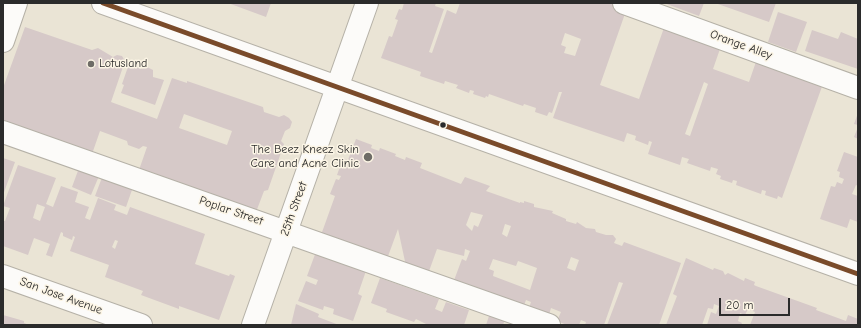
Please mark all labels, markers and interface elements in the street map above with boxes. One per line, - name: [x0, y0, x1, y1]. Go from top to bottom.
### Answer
- street label: Orange Alley: [708, 27, 774, 63]
- place label: Lotusland: [99, 57, 147, 71]
- marker: Lotusland: [86, 59, 96, 69]
- unlabelled marker: [438, 120, 448, 130]
- place label: The Beez Kneez Skin Care and Acne Clinic: [250, 143, 359, 171]
- marker: The Beez Kneez Skin Care and Acne Clinic: [362, 151, 374, 163]
- street label: 25th Street: [278, 180, 310, 238]
- street label: Poplar Street: [197, 193, 265, 229]
- street label: San Jose Avenue: [18, 274, 104, 318]
- scale bar: [721, 290, 792, 316]
- text: 20 m: [726, 298, 754, 312]

